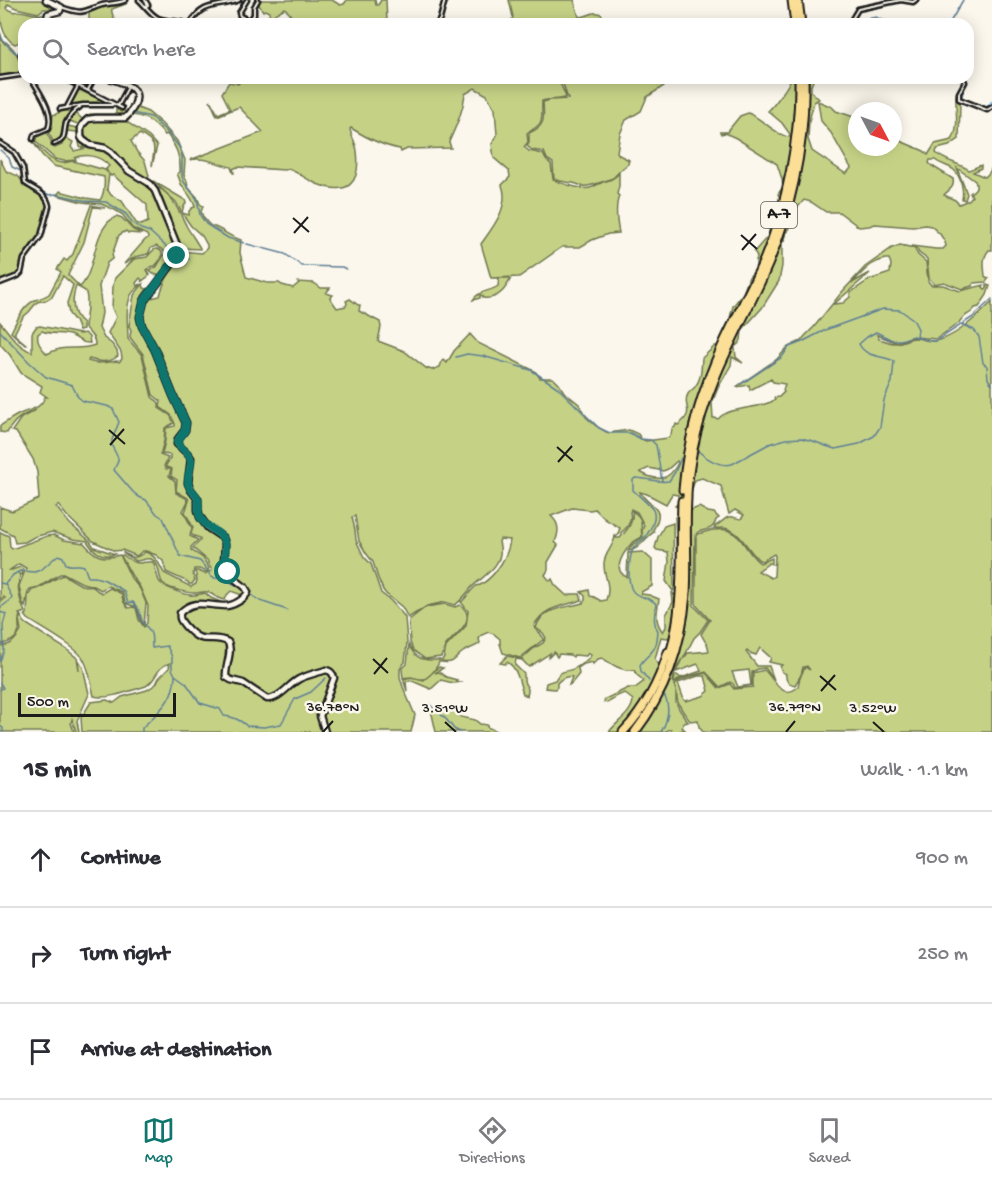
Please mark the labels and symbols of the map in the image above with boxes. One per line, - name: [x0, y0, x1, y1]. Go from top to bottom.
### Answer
- north arrow: [848, 102, 902, 156]
- road number: A-7: [761, 202, 797, 228]
- route end: [163, 242, 189, 268]
- route start: [214, 558, 240, 584]
- scale bar: [18, 690, 176, 718]
- text: 36.78°N: [306, 699, 360, 717]
- text: 36.79°N: [768, 699, 821, 717]
- text: 3.51°W: [421, 700, 468, 718]
- text: 3.52°W: [848, 700, 897, 718]

